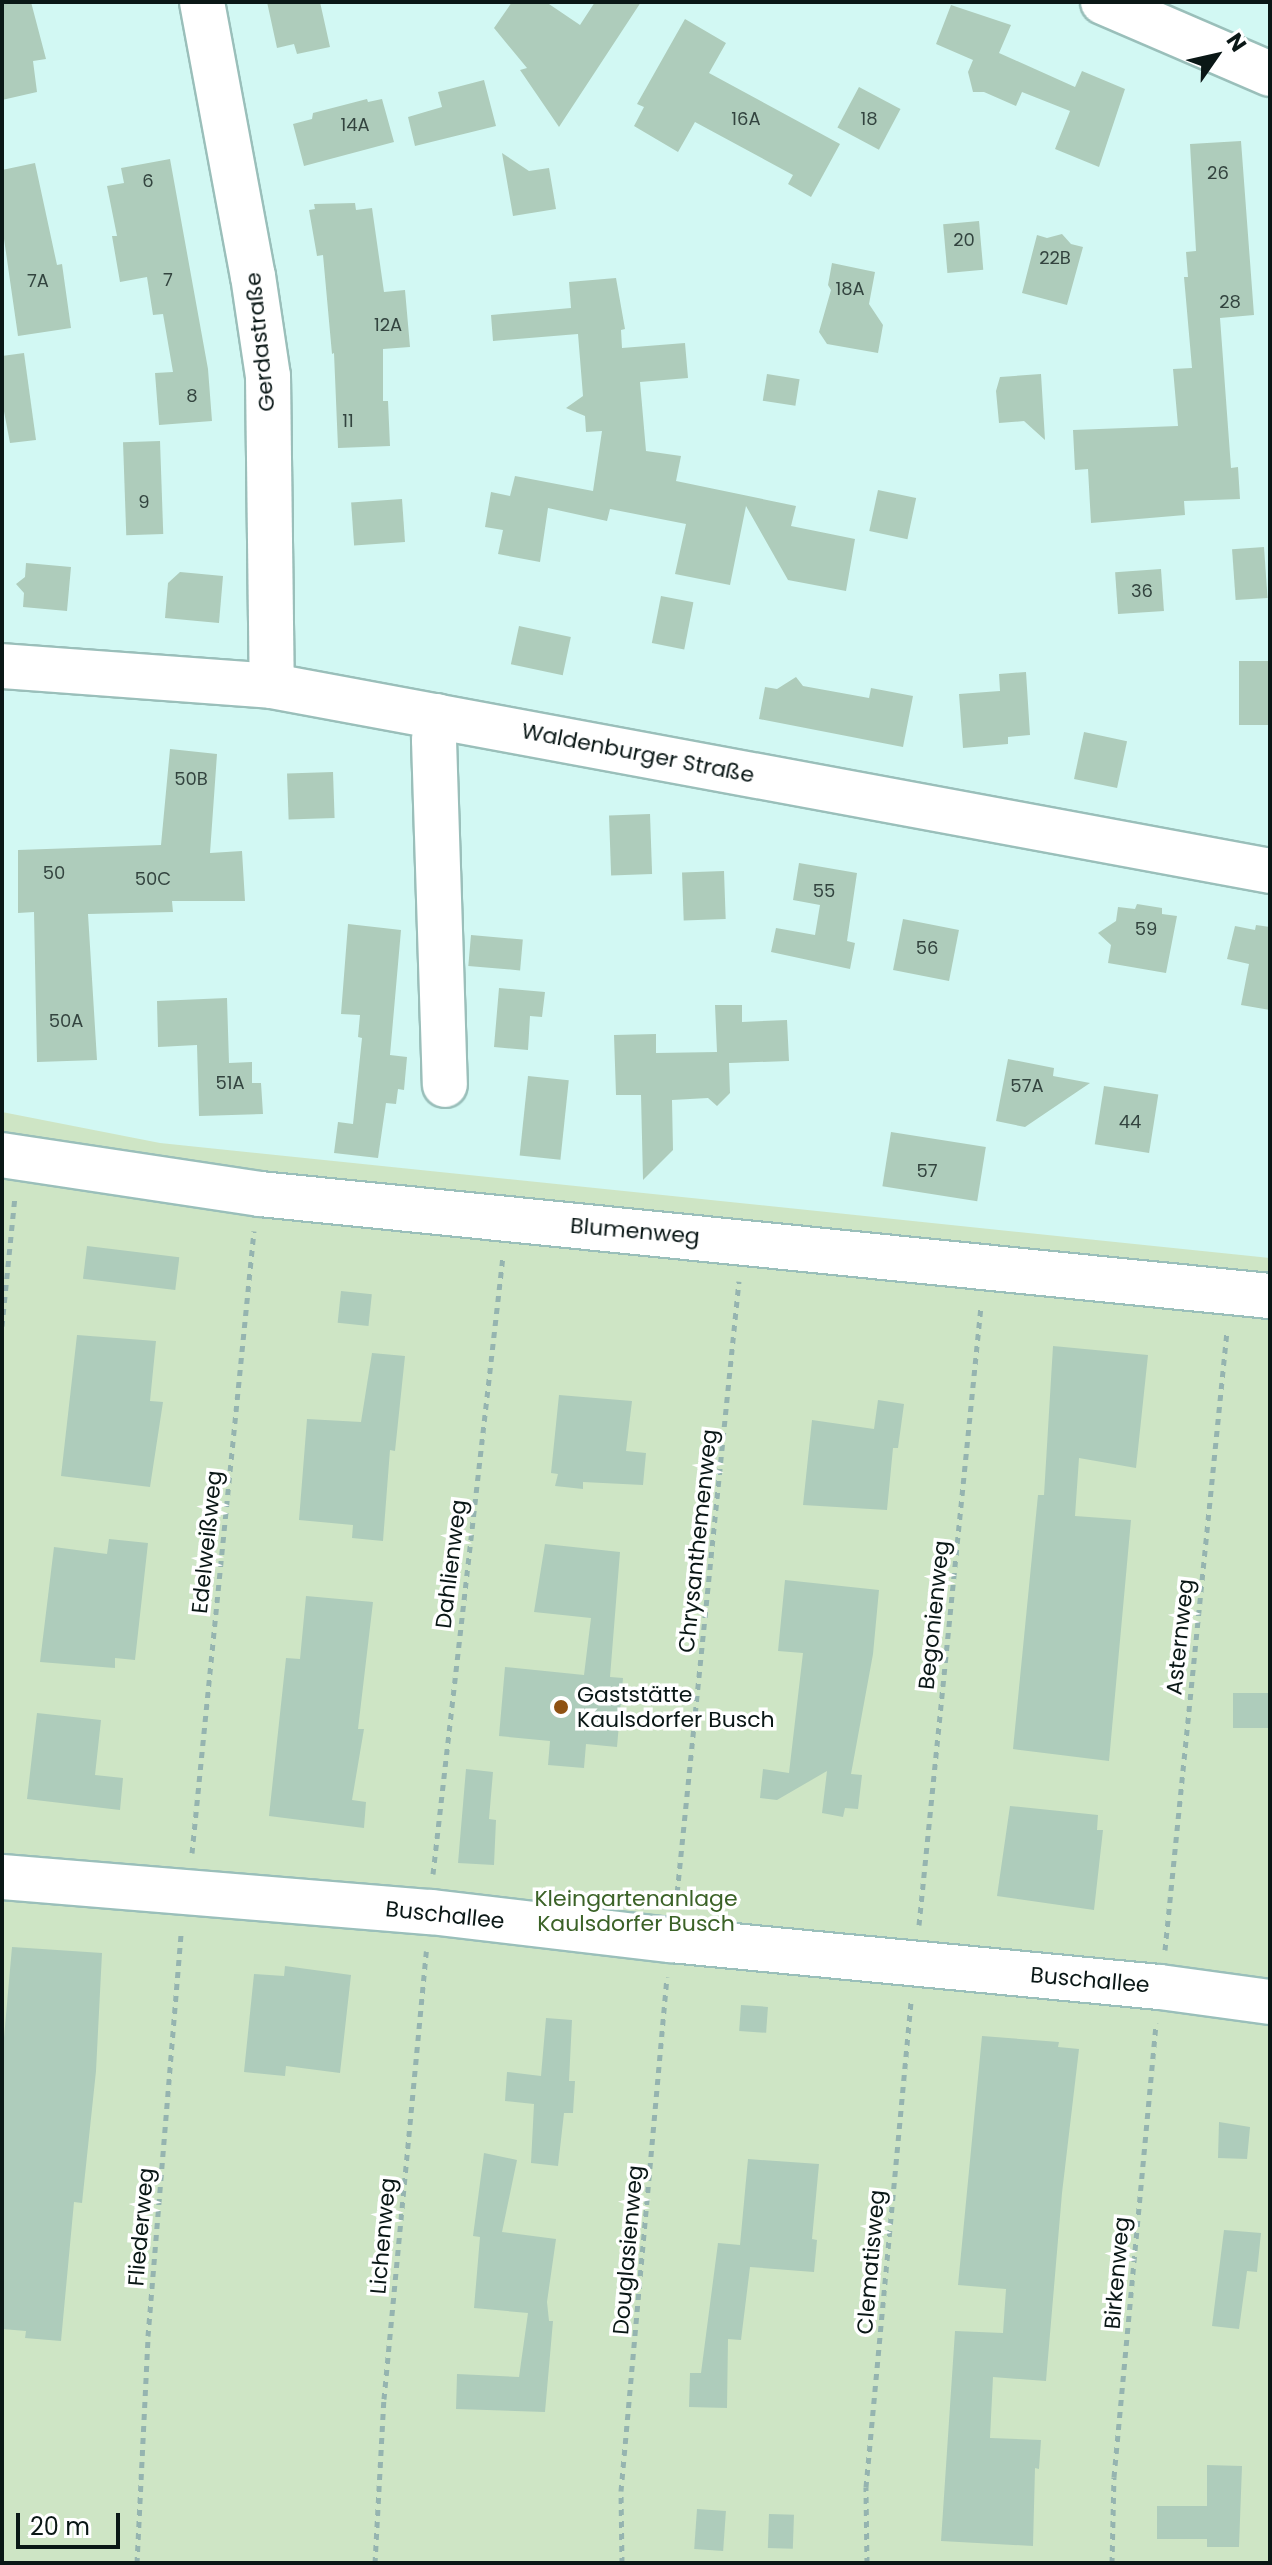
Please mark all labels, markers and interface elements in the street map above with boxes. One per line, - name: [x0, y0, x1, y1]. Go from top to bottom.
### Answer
- north arrow: [1176, 16, 1256, 96]
- text: N: [1219, 27, 1254, 58]
- house number: 16A: [731, 108, 761, 130]
- house number: 18: [860, 108, 878, 130]
- house number: 14A: [340, 114, 370, 136]
- house number: 26: [1207, 162, 1229, 184]
- house number: 6: [142, 170, 154, 192]
- house number: 20: [953, 229, 975, 251]
- house number: 22B: [1039, 247, 1071, 269]
- house number: 7: [163, 269, 173, 291]
- house number: 7A: [27, 270, 49, 292]
- street label: Gerdastraße: [240, 271, 280, 413]
- house number: 18A: [835, 278, 865, 300]
- house number: 28: [1219, 291, 1241, 313]
- house number: 12A: [374, 314, 402, 336]
- house number: 8: [186, 385, 198, 407]
- house number: 11: [342, 410, 354, 432]
- house number: 9: [138, 491, 150, 513]
- house number: 36: [1131, 580, 1153, 602]
- street label: Waldenburger Straße: [519, 717, 757, 789]
- house number: 50B: [174, 768, 208, 790]
- house number: 50: [43, 862, 65, 884]
- house number: 50C: [135, 868, 171, 890]
- house number: 55: [813, 880, 835, 902]
- house number: 59: [1135, 918, 1157, 940]
- house number: 56: [916, 937, 938, 959]
- house number: 50A: [49, 1010, 83, 1032]
- house number: 51A: [215, 1072, 245, 1094]
- house number: 57A: [1010, 1075, 1044, 1097]
- house number: 44: [1119, 1111, 1141, 1133]
- house number: 57: [916, 1160, 938, 1182]
- street label: Blumenweg: [569, 1212, 701, 1250]
- street label: Chrysanthemenweg: [673, 1428, 723, 1654]
- street label: Edelweißweg: [186, 1469, 228, 1615]
- street label: Dahlienweg: [430, 1498, 472, 1630]
- street label: Begonienweg: [913, 1539, 955, 1691]
- street label: Asternweg: [1161, 1578, 1199, 1696]
- place label: Gaststätte Kaulsdorfer Busch: [577, 1681, 775, 1732]
- marker: Gaststätte Kaulsdorfer Busch: [552, 1698, 570, 1716]
- park label: Kleingartenanlage Kaulsdorfer Busch: [534, 1885, 738, 1936]
- street label: Buschallee: [384, 1896, 506, 1934]
- street label: Buschallee: [1029, 1962, 1151, 1998]
- street label: Douglasienweg: [607, 2164, 649, 2336]
- street label: Fliederweg: [123, 2167, 159, 2287]
- street label: Lichenweg: [365, 2177, 401, 2295]
- street label: Clematisweg: [852, 2189, 890, 2335]
- street label: Birkenweg: [1099, 2216, 1135, 2330]
- scale bar: [20, 2497, 124, 2547]
- text: 20 m: [30, 2510, 90, 2543]

